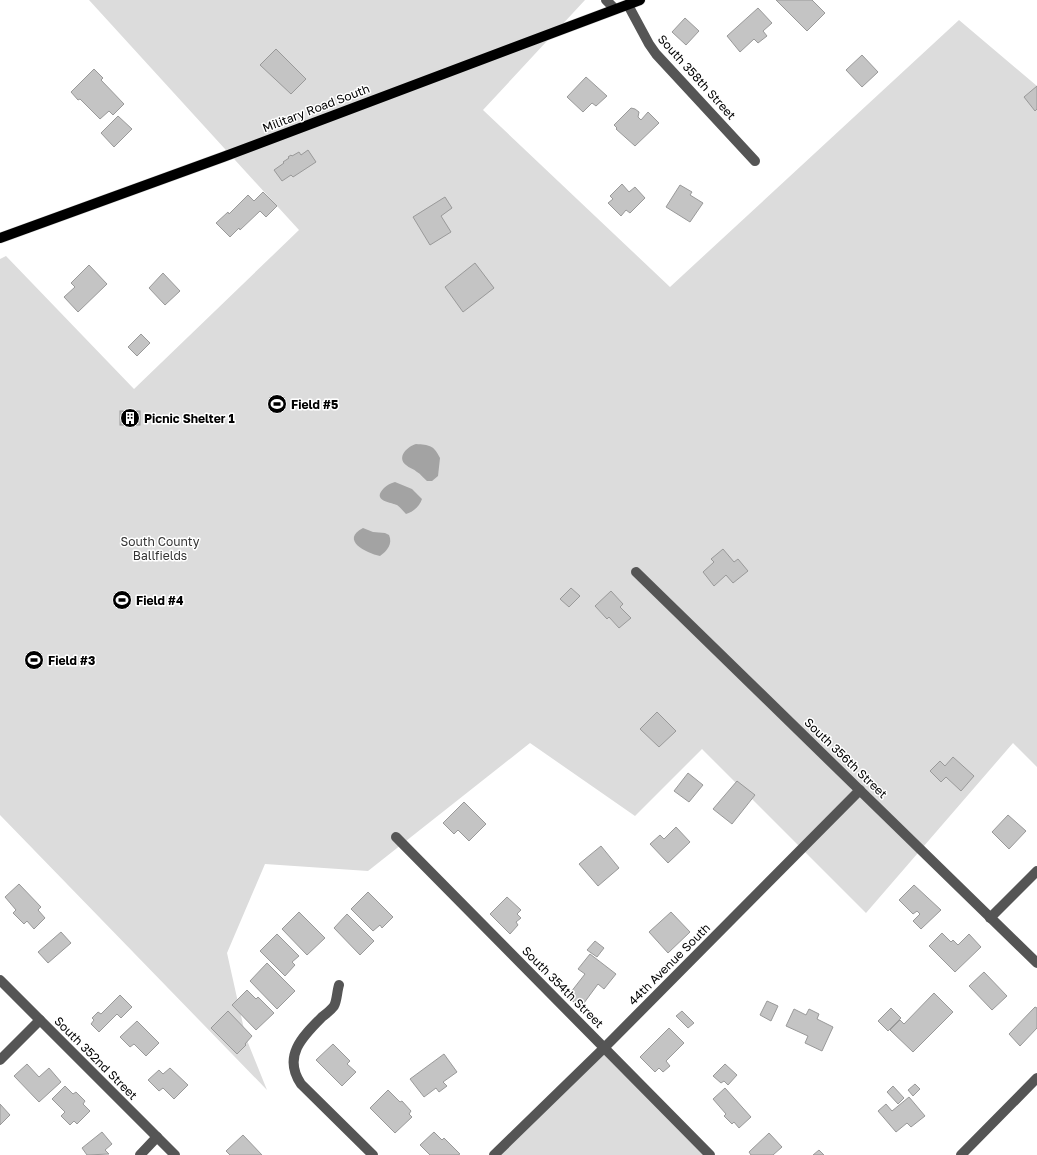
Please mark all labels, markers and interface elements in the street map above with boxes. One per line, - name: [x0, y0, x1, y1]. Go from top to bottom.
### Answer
- street label: South 358th Street: [655, 31, 739, 123]
- street label: Military Road South: [260, 81, 372, 135]
- sports icon: Field #5: [266, 393, 288, 415]
- place label: Field #5: [291, 397, 338, 412]
- building icon: Picnic Shelter 1: [119, 407, 141, 429]
- place label: Picnic Shelter 1: [144, 411, 235, 426]
- park label: South County Ballfields: [121, 534, 200, 563]
- sports icon: Field #4: [111, 589, 133, 611]
- place label: Field #4: [136, 593, 184, 608]
- sports icon: Field #3: [23, 649, 45, 671]
- place label: Field #3: [48, 653, 95, 668]
- street label: South 356th Street: [801, 715, 891, 801]
- street label: 44th Avenue South: [625, 920, 713, 1008]
- street label: South 354th Street: [519, 943, 607, 1031]
- street label: South 352nd Street: [51, 1013, 141, 1103]

